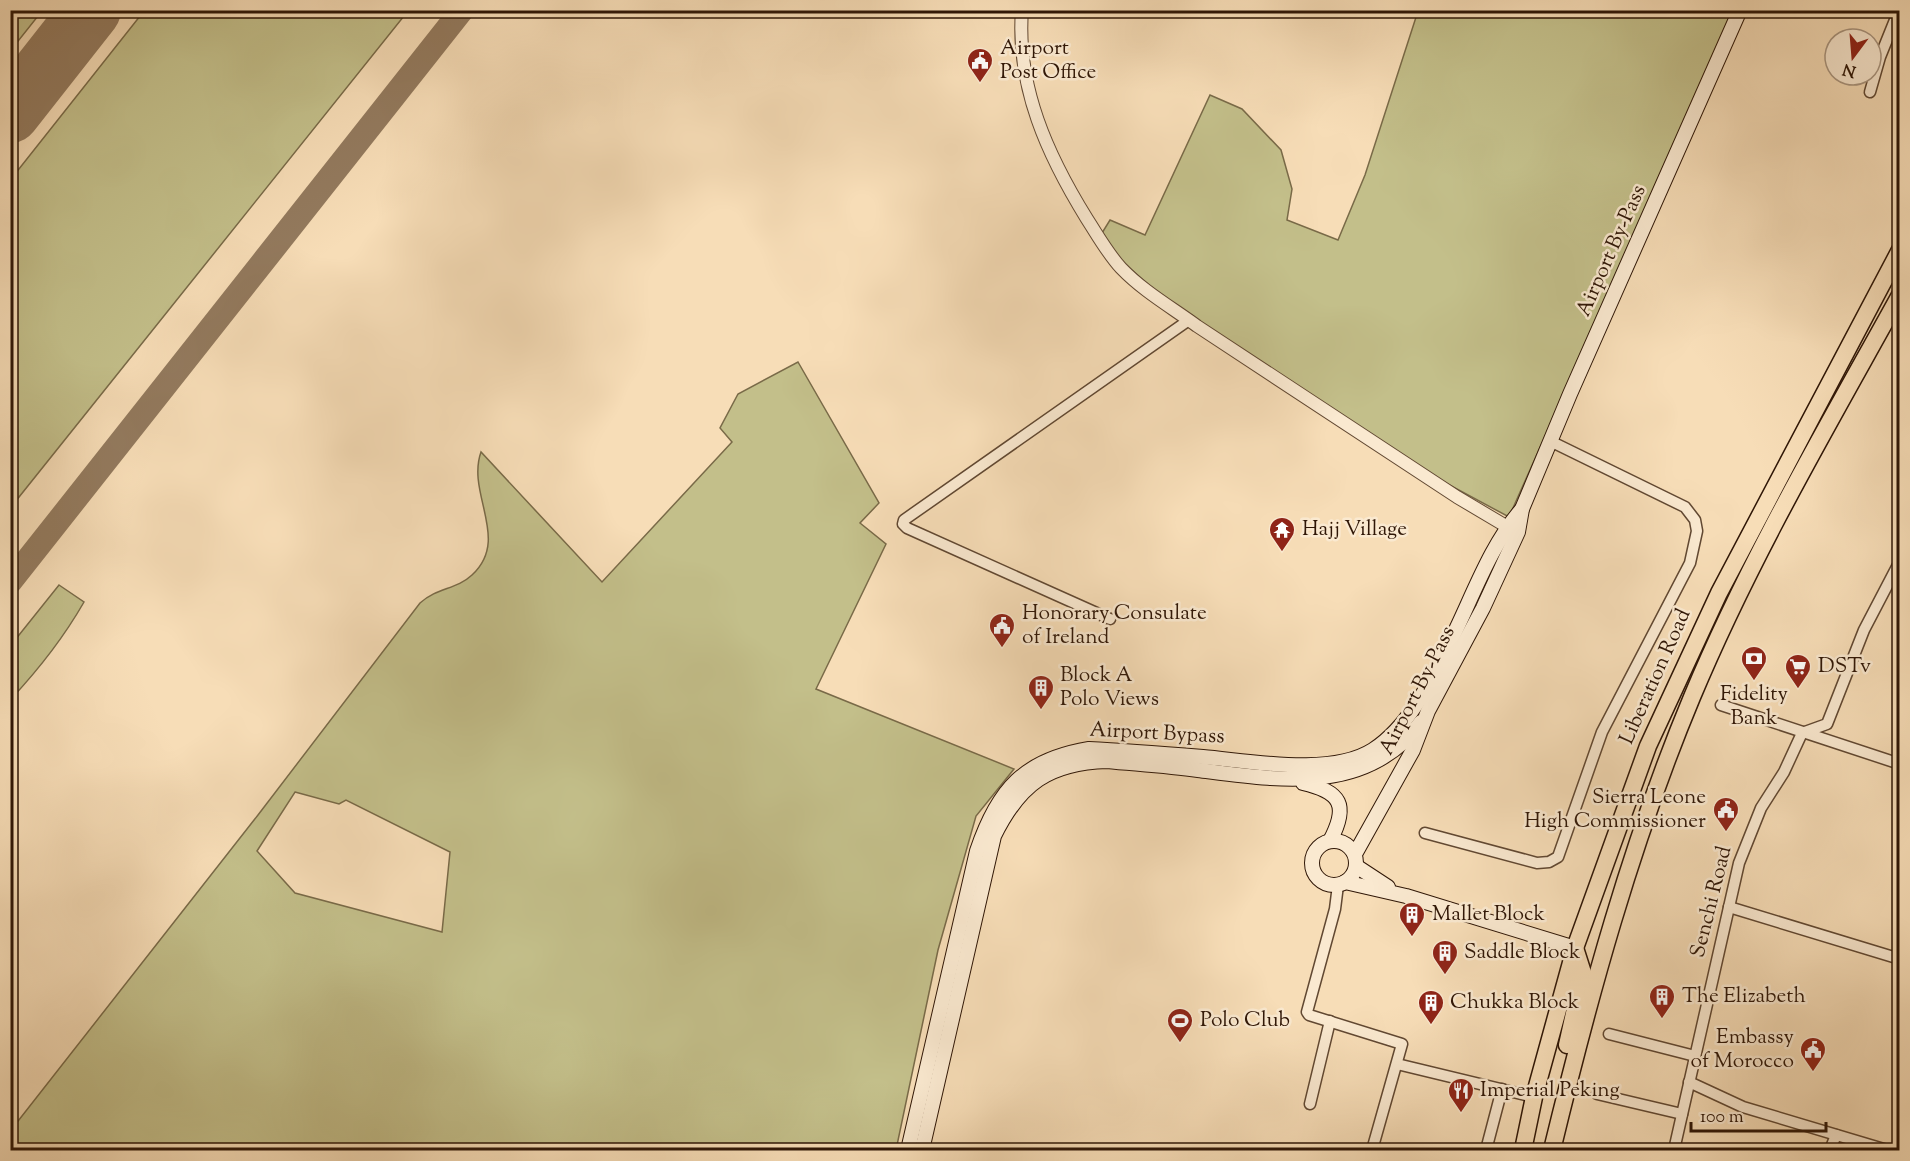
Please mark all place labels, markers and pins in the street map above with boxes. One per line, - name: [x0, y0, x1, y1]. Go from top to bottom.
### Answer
- place label: Airport Post Office: [1000, 34, 1096, 88]
- public building icon: Airport Post Office: [965, 46, 995, 84]
- temple icon: Hajj Village: [1267, 515, 1297, 553]
- place label: Hajj Village: [1302, 515, 1407, 545]
- place label: Honorary Consulate of Ireland: [1022, 599, 1207, 653]
- public building icon: Honorary Consulate of Ireland: [987, 611, 1017, 649]
- bank icon: Fidelity Bank: [1739, 644, 1769, 682]
- supermarket icon: DSTv: [1783, 652, 1813, 690]
- place label: DSTv: [1818, 652, 1871, 682]
- place label: Block A Polo Views: [1060, 661, 1159, 715]
- building icon: Block A Polo Views: [1026, 673, 1056, 711]
- place label: Fidelity Bank: [1720, 680, 1788, 734]
- place label: Sierra Leone High Commissioner: [1524, 783, 1706, 837]
- public building icon: Sierra Leone High Commissioner: [1711, 795, 1741, 833]
- building icon: Mallet Block: [1397, 900, 1427, 938]
- place label: Mallet Block: [1432, 900, 1545, 930]
- building icon: Saddle Block: [1430, 938, 1460, 976]
- place label: Saddle Block: [1464, 938, 1581, 968]
- building icon: The Elizabeth: [1647, 982, 1677, 1020]
- place label: The Elizabeth: [1682, 982, 1806, 1012]
- building icon: Chukka Block: [1416, 988, 1446, 1026]
- place label: Chukka Block: [1450, 988, 1580, 1018]
- sports icon: Polo Club: [1165, 1006, 1195, 1044]
- place label: Polo Club: [1200, 1006, 1290, 1036]
- place label: Embassy of Morocco: [1690, 1023, 1795, 1077]
- public building icon: Embassy of Morocco: [1798, 1035, 1828, 1073]
- restaurant icon: Imperial Peking: [1446, 1076, 1476, 1114]
- place label: Imperial Peking: [1480, 1076, 1620, 1106]

